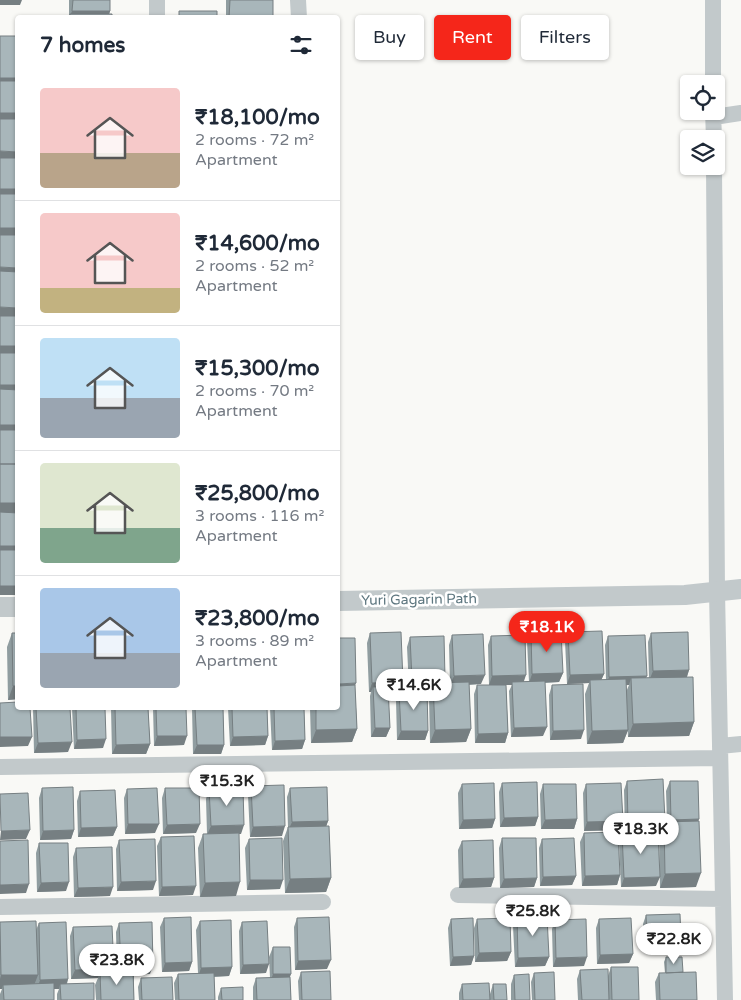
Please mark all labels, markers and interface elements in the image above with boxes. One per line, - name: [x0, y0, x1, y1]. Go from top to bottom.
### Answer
- chip: Buy: [355, 15, 424, 60]
- chip: Rent: [434, 15, 511, 60]
- chip: Filters: [521, 15, 609, 60]
- icon: filters: [287, 31, 315, 59]
- text: 7 homes: [40, 33, 125, 58]
- map controls: [680, 75, 725, 175]
- button: locate: [680, 75, 725, 120]
- text: ₹18,100/mo: [195, 105, 320, 130]
- icon: home: [80, 108, 140, 168]
- text: 2 rooms · 72 m²: [195, 130, 314, 150]
- button: layers: [680, 130, 725, 175]
- text: Apartment: [195, 150, 278, 170]
- text: ₹14,600/mo: [195, 231, 320, 256]
- icon: home: [80, 233, 140, 293]
- text: 2 rooms · 52 m²: [195, 256, 314, 276]
- text: Apartment: [195, 276, 278, 296]
- text: ₹15,300/mo: [195, 356, 320, 381]
- icon: home: [80, 358, 140, 418]
- text: 2 rooms · 70 m²: [195, 381, 314, 401]
- text: Apartment: [195, 401, 278, 421]
- text: ₹25,800/mo: [195, 481, 319, 506]
- icon: home: [80, 483, 140, 543]
- text: 3 rooms · 116 m²: [195, 506, 324, 526]
- text: Apartment: [195, 526, 278, 546]
- street label: Yuri Gagarin Path: [361, 590, 477, 609]
- text: ₹23,800/mo: [195, 606, 320, 631]
- icon: home: [80, 608, 140, 668]
- pin: ₹18.1K: [506, 610, 588, 653]
- text: ₹18.1K: [520, 617, 574, 637]
- text: 3 rooms · 89 m²: [195, 631, 314, 651]
- text: Apartment: [195, 651, 278, 671]
- pin: ₹14.6K: [373, 668, 455, 711]
- text: ₹14.6K: [387, 675, 441, 695]
- pin: ₹15.3K: [186, 764, 268, 807]
- text: ₹15.3K: [200, 771, 254, 791]
- pin: ₹18.3K: [600, 812, 682, 855]
- text: ₹18.3K: [614, 819, 668, 839]
- pin: ₹25.8K: [492, 894, 574, 937]
- text: ₹25.8K: [506, 901, 560, 921]
- pin: ₹22.8K: [633, 922, 715, 965]
- text: ₹22.8K: [647, 929, 701, 949]
- pin: ₹23.8K: [76, 944, 158, 986]
- text: ₹23.8K: [90, 950, 144, 970]

